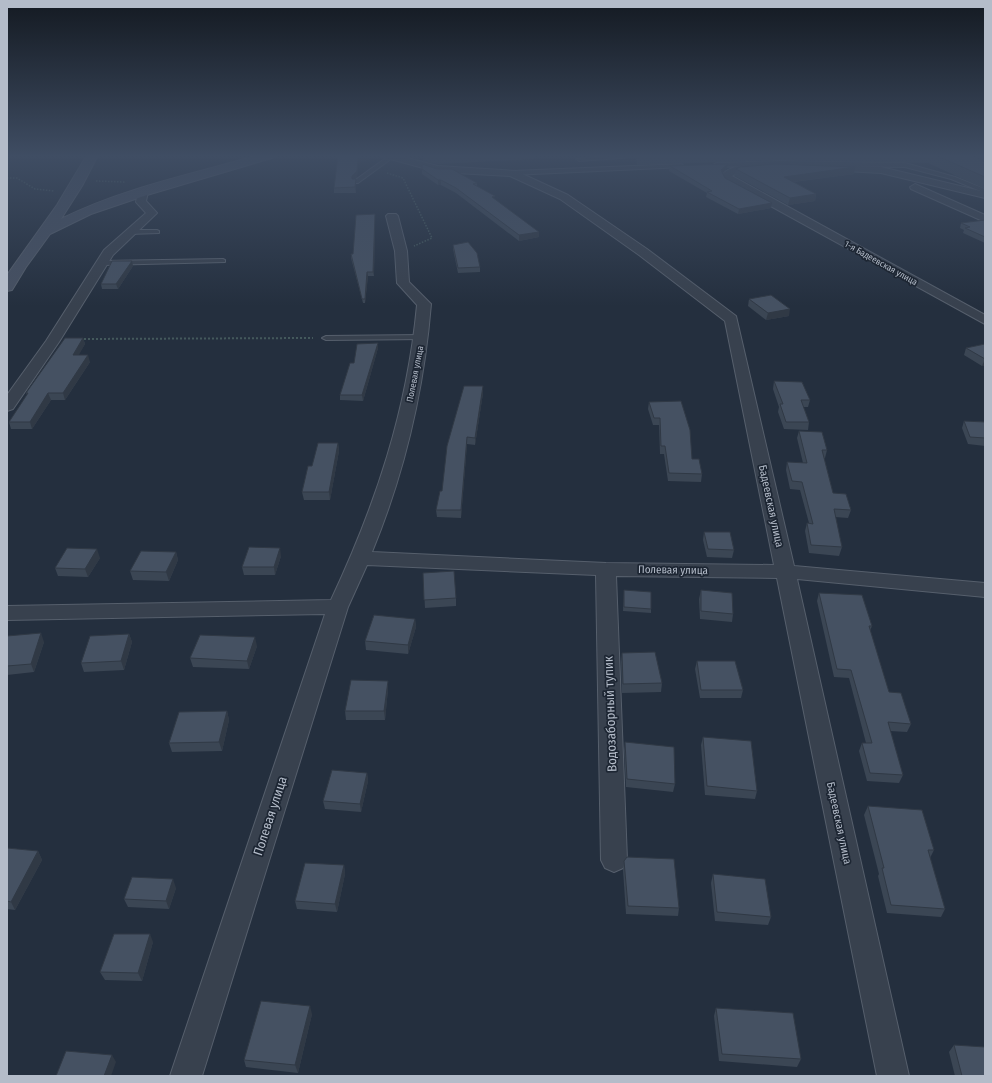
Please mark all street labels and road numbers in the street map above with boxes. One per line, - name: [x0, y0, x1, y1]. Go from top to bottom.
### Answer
- street label: 1-я Бадеевская улица: [843, 239, 920, 287]
- street label: Полевая улица: [405, 344, 425, 403]
- street label: Бадеевская улица: [756, 464, 786, 548]
- street label: Полевая улица: [638, 563, 708, 577]
- street label: Водозаборный тупик: [600, 656, 620, 772]
- street label: Полевая улица: [250, 774, 290, 858]
- street label: Бадеевская улица: [824, 781, 854, 865]

